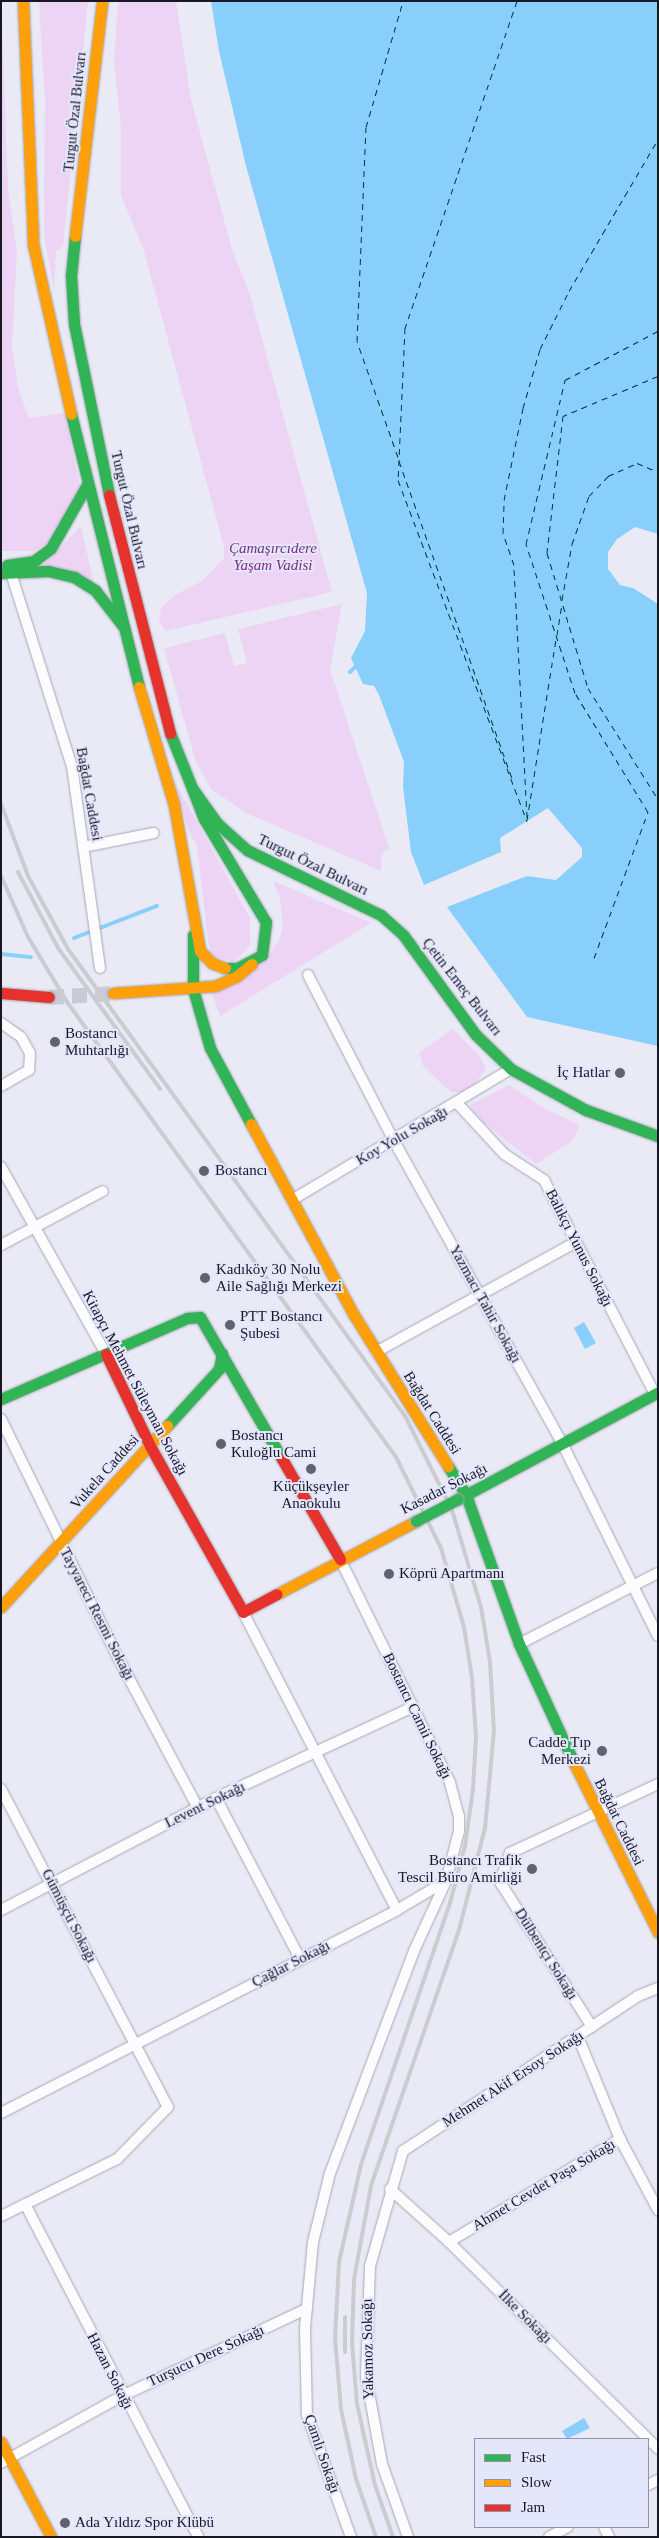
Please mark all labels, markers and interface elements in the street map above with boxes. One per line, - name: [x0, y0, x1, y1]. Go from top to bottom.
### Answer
- street label: Turgut Özal Bulvarı: [60, 51, 90, 173]
- street label: Turgut Özal Bulvarı: [107, 449, 151, 571]
- park label: Çamaşırcıdere Yaşam Vadisi: [229, 539, 317, 574]
- street label: Bağdat Caddesi: [72, 746, 106, 842]
- street label: Turgut Özal Bulvarı: [255, 830, 371, 900]
- street label: Çetin Emeç Bulvarı: [418, 935, 506, 1039]
- place label: Bostancı Muhtarlığı: [65, 1024, 129, 1059]
- marker: Bostancı Muhtarlığı: [49, 1036, 61, 1048]
- place label: İç Hatlar: [557, 1064, 610, 1082]
- marker: İç Hatlar: [614, 1067, 626, 1079]
- street label: Koy Yolu Sokağı: [353, 1102, 451, 1170]
- place label: Bostancı: [215, 1162, 267, 1180]
- marker: Bostancı: [197, 1164, 211, 1178]
- street label: Balıkçı Yunus Sokağı: [541, 1186, 617, 1310]
- street label: Yazmacı Tahir Sokağı: [445, 1242, 525, 1366]
- place label: Kadıköy 30 Nolu Aile Sağlığı Merkezi: [216, 1260, 342, 1295]
- marker: Kadıköy 30 Nolu Aile Sağlığı Merkezi: [198, 1271, 212, 1285]
- street label: Kitapçı Mehmet Süleyman Sokağı: [78, 1287, 192, 1479]
- place label: PTT Bostancı Şubesi: [240, 1307, 323, 1342]
- marker: PTT Bostancı Şubesi: [224, 1319, 236, 1331]
- street label: Bağdat Caddesi: [399, 1368, 465, 1458]
- place label: Bostancı Kuloğlu Cami: [231, 1426, 316, 1461]
- street label: Vukela Caddesi: [67, 1431, 143, 1513]
- marker: Bostancı Kuloğlu Cami: [215, 1438, 227, 1450]
- street label: Kasadar Sokağı: [398, 1460, 490, 1518]
- marker: Küçükşeyler Anaokulu: [305, 1463, 317, 1475]
- place label: Küçükşeyler Anaokulu: [273, 1477, 349, 1512]
- street label: Tayyareci Resmi Sokağı: [56, 1545, 138, 1683]
- place label: Köprü Apartmanı: [399, 1565, 505, 1583]
- marker: Köprü Apartmanı: [383, 1568, 395, 1580]
- street label: Bostancı Camii Sokağı: [379, 1650, 455, 1782]
- place label: Cadde Tıp Merkezi: [528, 1733, 591, 1768]
- marker: Cadde Tıp Merkezi: [595, 1744, 609, 1758]
- street label: Bağdat Caddesi: [590, 1776, 648, 1868]
- street label: Levent Sokağı: [162, 1778, 248, 1832]
- place label: Bostancı Trafik Tescil Büro Amirliği: [397, 1851, 522, 1886]
- marker: Bostancı Trafik Tescil Büro Amirliği: [526, 1863, 538, 1875]
- street label: Gümüşçü Sokağı: [38, 1866, 100, 1966]
- street label: Dülbentçi Sokağı: [511, 1905, 581, 2003]
- street label: Çağlar Sokağı: [249, 1937, 333, 1991]
- street label: Mehmet Akif Ersoy Sokağı: [439, 2026, 587, 2132]
- street label: Ahmet Cevdet Paşa Sokağı: [469, 2135, 619, 2235]
- street label: İlke Sokağı: [494, 2286, 556, 2348]
- street label: Yakamoz Sokağı: [358, 2298, 378, 2400]
- street label: Turşucu Dere Sokağı: [145, 2321, 267, 2391]
- street label: Hazan Sokağı: [83, 2330, 137, 2412]
- street label: Çamlı Sokağı: [300, 2412, 344, 2496]
- legend: [474, 2438, 649, 2528]
- text: Fast: [521, 2449, 546, 2465]
- text: Slow: [521, 2474, 552, 2490]
- text: Jam: [521, 2499, 545, 2515]
- place label: Ada Yıldız Spor Klübü: [75, 2514, 215, 2532]
- marker: Ada Yıldız Spor Klübü: [59, 2517, 71, 2529]

